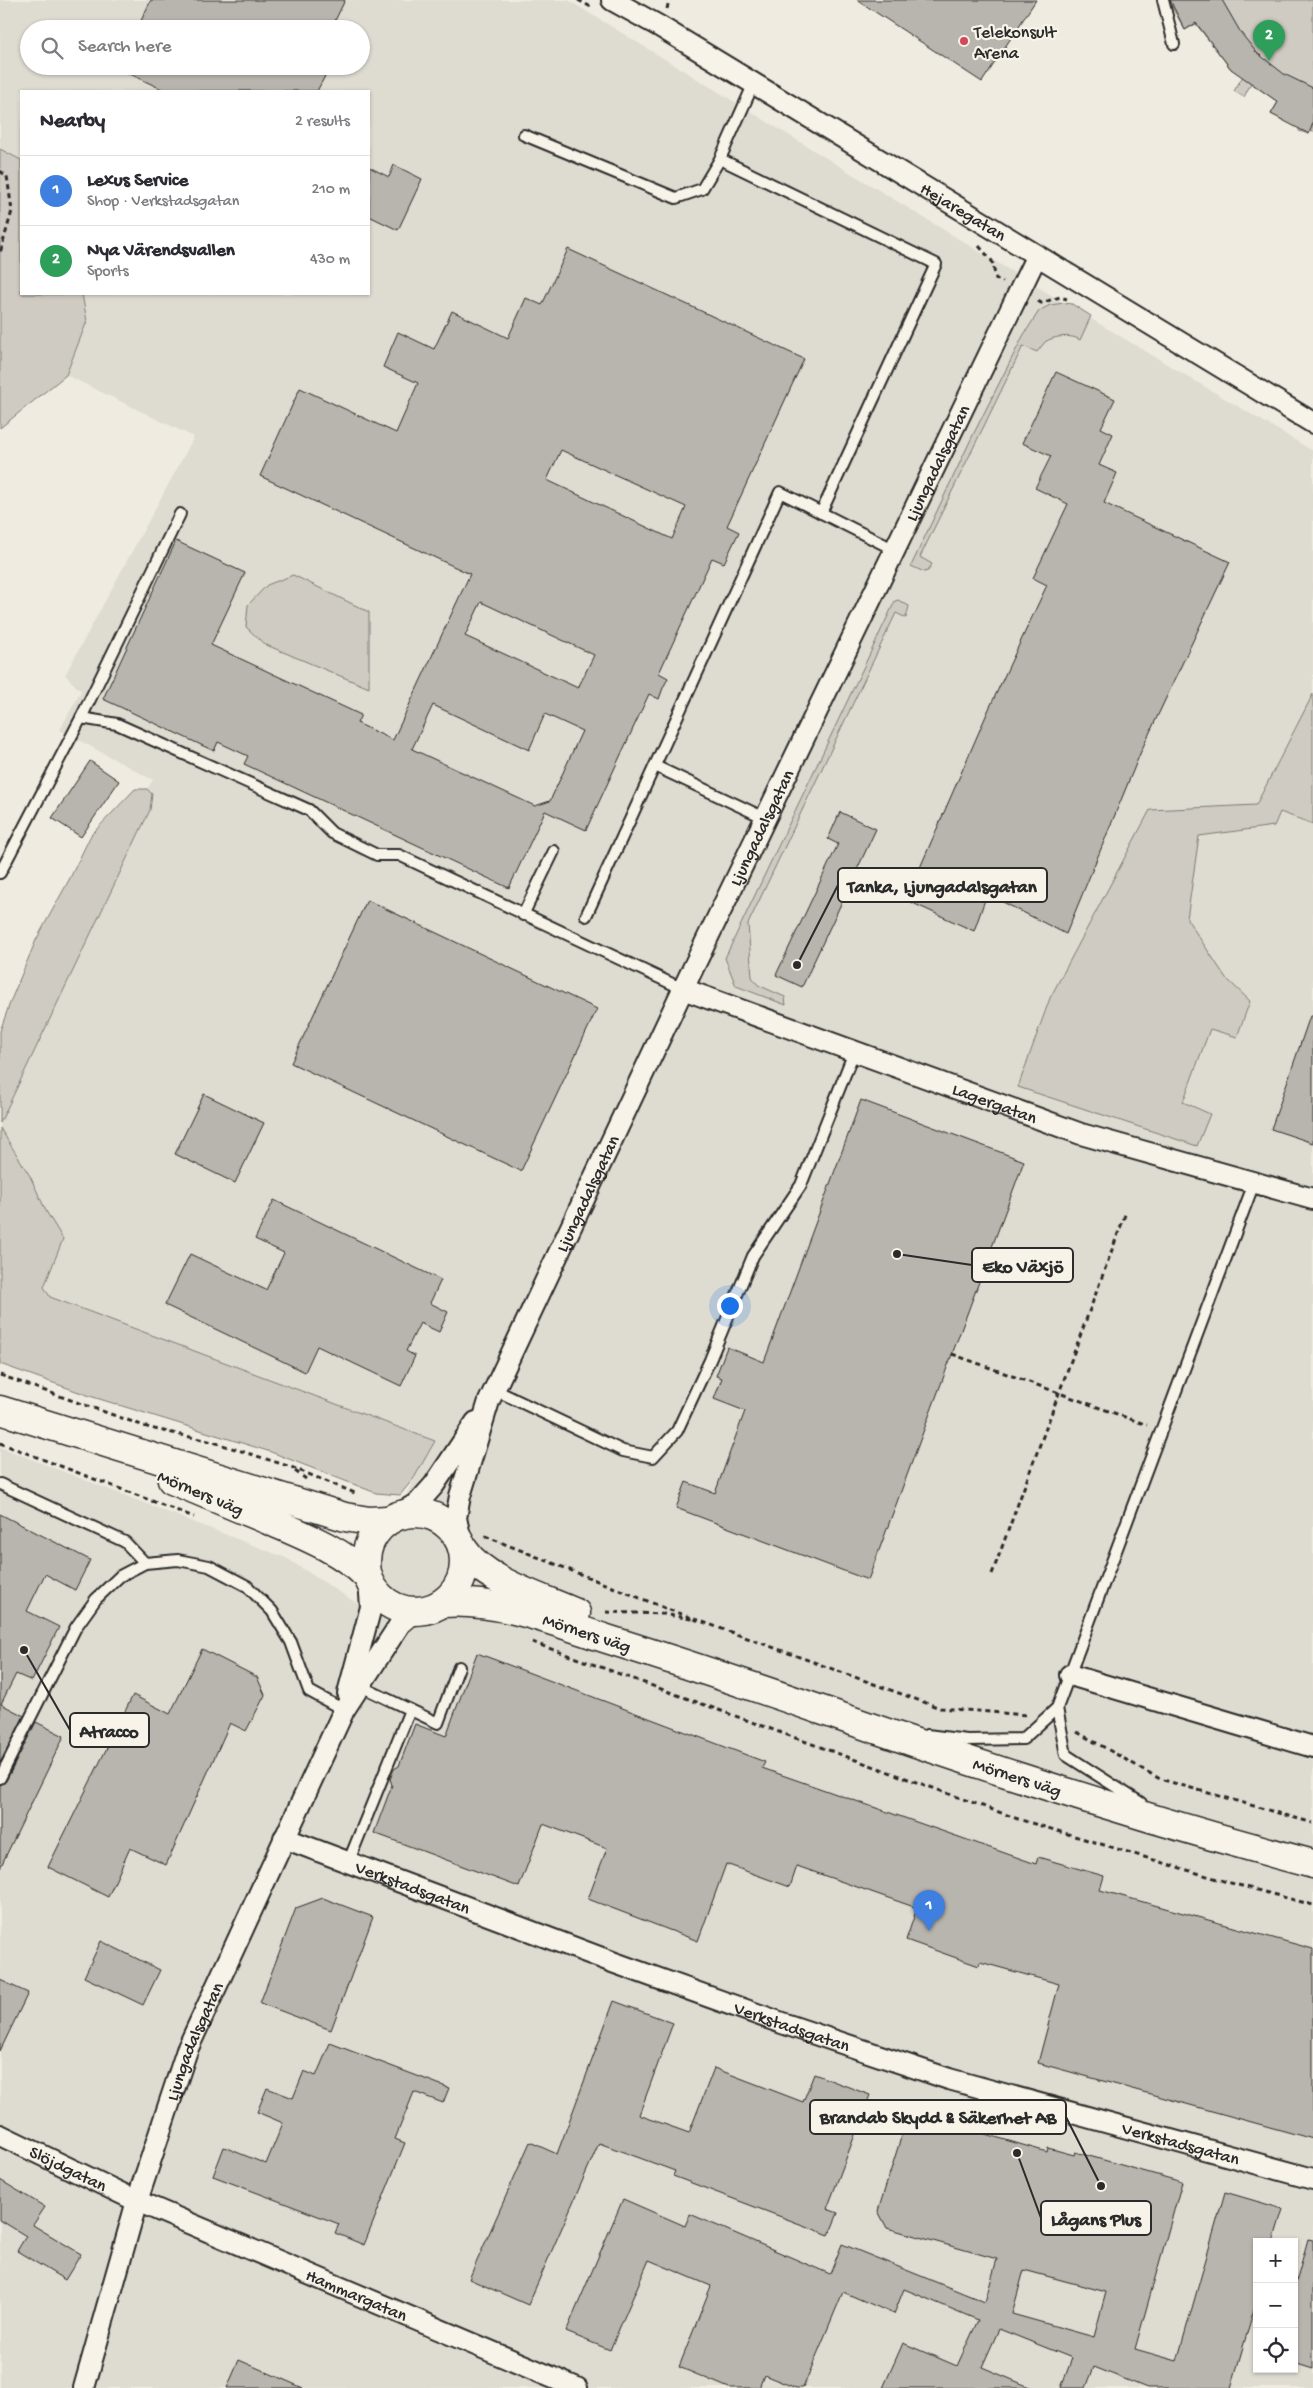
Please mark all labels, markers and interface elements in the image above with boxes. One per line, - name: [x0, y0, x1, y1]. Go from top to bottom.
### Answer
- search box: [20, 20, 370, 75]
- pin: 2: [1253, 20, 1285, 61]
- place label: Telekonsult Arena: [973, 23, 1057, 65]
- icon: search: [38, 34, 66, 62]
- marker: Telekonsult Arena: [958, 35, 970, 47]
- text: Search here: [78, 36, 172, 59]
- text: Nearby: [40, 110, 105, 135]
- text: 2 results: [295, 113, 350, 132]
- text: Lexus Service: [87, 170, 188, 193]
- street label: Hejaregatan: [916, 179, 1009, 247]
- text: 1: [53, 181, 59, 200]
- text: 210 m: [311, 181, 350, 200]
- text: Shop · Verkstadsgatan: [87, 193, 239, 212]
- text: Nya Värendsvallen: [87, 240, 235, 263]
- text: 2: [52, 251, 60, 270]
- text: 430 m: [310, 251, 350, 270]
- text: Sports: [87, 263, 129, 282]
- street label: Ljungadalsgatan: [902, 402, 976, 525]
- street label: Ljungadalsgatan: [726, 767, 800, 890]
- callout: Tanka, Ljungadalsgatan: [838, 868, 1047, 902]
- text: Tanka, Ljungadalsgatan: [845, 877, 1038, 900]
- street label: Lagergatan: [949, 1080, 1040, 1130]
- street label: Ljungadalsgatan: [553, 1132, 626, 1256]
- callout: Eko Växjö: [972, 1248, 1073, 1282]
- text: Eko Växjö: [982, 1257, 1064, 1280]
- your location: [717, 1293, 743, 1319]
- street label: Mörners väg: [154, 1467, 246, 1522]
- street label: Mörners väg: [540, 1610, 633, 1659]
- callout: Atracco: [70, 1713, 149, 1747]
- text: Atracco: [78, 1722, 139, 1745]
- street label: Mörners väg: [970, 1755, 1064, 1803]
- street label: Verkstadsgatan: [351, 1858, 473, 1920]
- pin: 1: [913, 1890, 945, 1931]
- street label: Ljungadalsgatan: [163, 1979, 230, 2104]
- street label: Verkstadsgatan: [730, 1998, 853, 2058]
- callout: Brandab Skydd & Säkerhet AB: [810, 2100, 1066, 2134]
- text: Brandab Skydd & Säkerhet AB: [819, 2108, 1058, 2131]
- street label: Verkstadsgatan: [1118, 2119, 1242, 2171]
- street label: Slöjdgatan: [25, 2143, 110, 2198]
- callout: Lågans Plus: [1041, 2201, 1151, 2235]
- text: Lågans Plus: [1051, 2210, 1142, 2233]
- map controls: [1253, 2238, 1298, 2373]
- button: +: [1253, 2238, 1298, 2283]
- street label: Hammargatan: [302, 2266, 410, 2328]
- button: −: [1253, 2283, 1298, 2328]
- button: locate: [1253, 2328, 1298, 2373]

